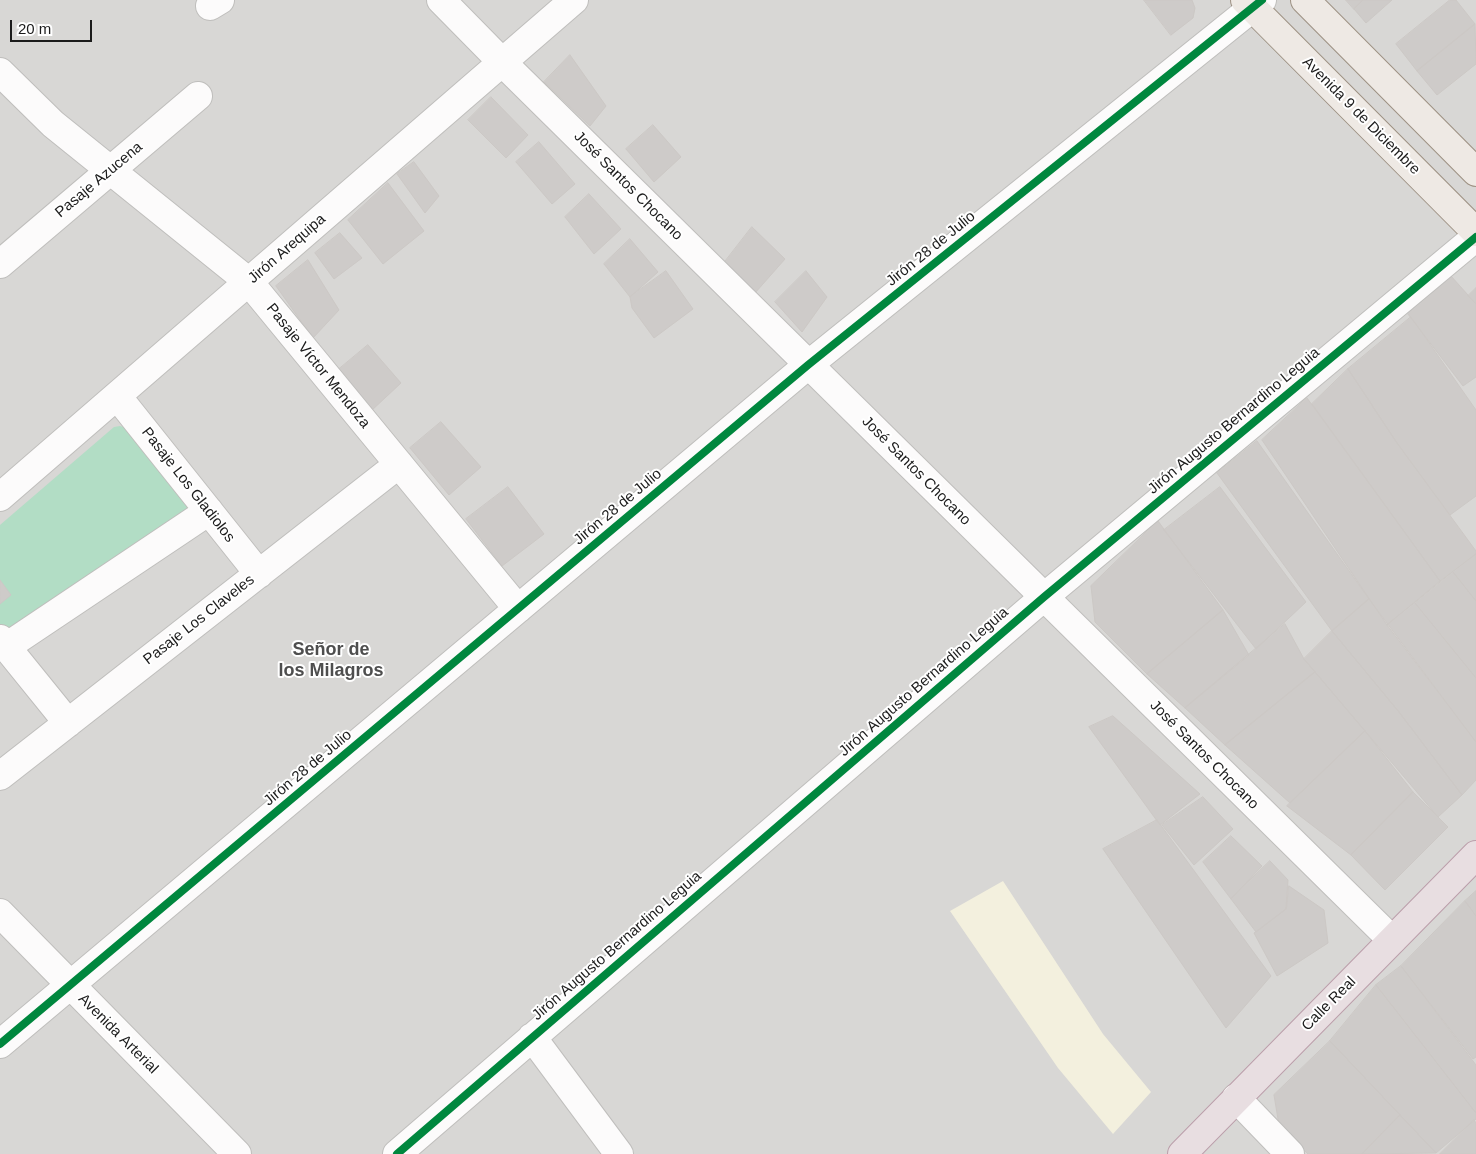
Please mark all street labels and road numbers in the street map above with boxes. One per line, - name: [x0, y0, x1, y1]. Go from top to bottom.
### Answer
- street label: Avenida 9 de Diciembre: [1298, 53, 1424, 179]
- street label: José Santos Chocano: [570, 128, 686, 244]
- street label: Pasaje Azucena: [52, 138, 146, 222]
- street label: Jirón 28 de Julio: [883, 208, 979, 290]
- street label: Jirón Arequipa: [245, 210, 329, 288]
- street label: Pasaje Víctor Mendoza: [262, 300, 374, 432]
- street label: Jirón Augusto Bernardino Leguia: [1145, 344, 1323, 498]
- street label: José Santos Chocano: [858, 413, 974, 529]
- street label: Pasaje Los Gladiolos: [138, 424, 238, 546]
- street label: Jirón 28 de Julio: [570, 465, 666, 549]
- street label: Pasaje Los Claveles: [140, 571, 258, 669]
- street label: Jirón Augusto Bernardino Leguia: [836, 604, 1012, 760]
- street label: José Santos Chocano: [1146, 697, 1262, 813]
- street label: Jirón 28 de Julio: [260, 726, 356, 810]
- street label: Jirón Augusto Bernardino Leguia: [529, 868, 705, 1024]
- street label: Calle Real: [1298, 973, 1360, 1035]
- street label: Avenida Arterial: [74, 990, 162, 1078]

